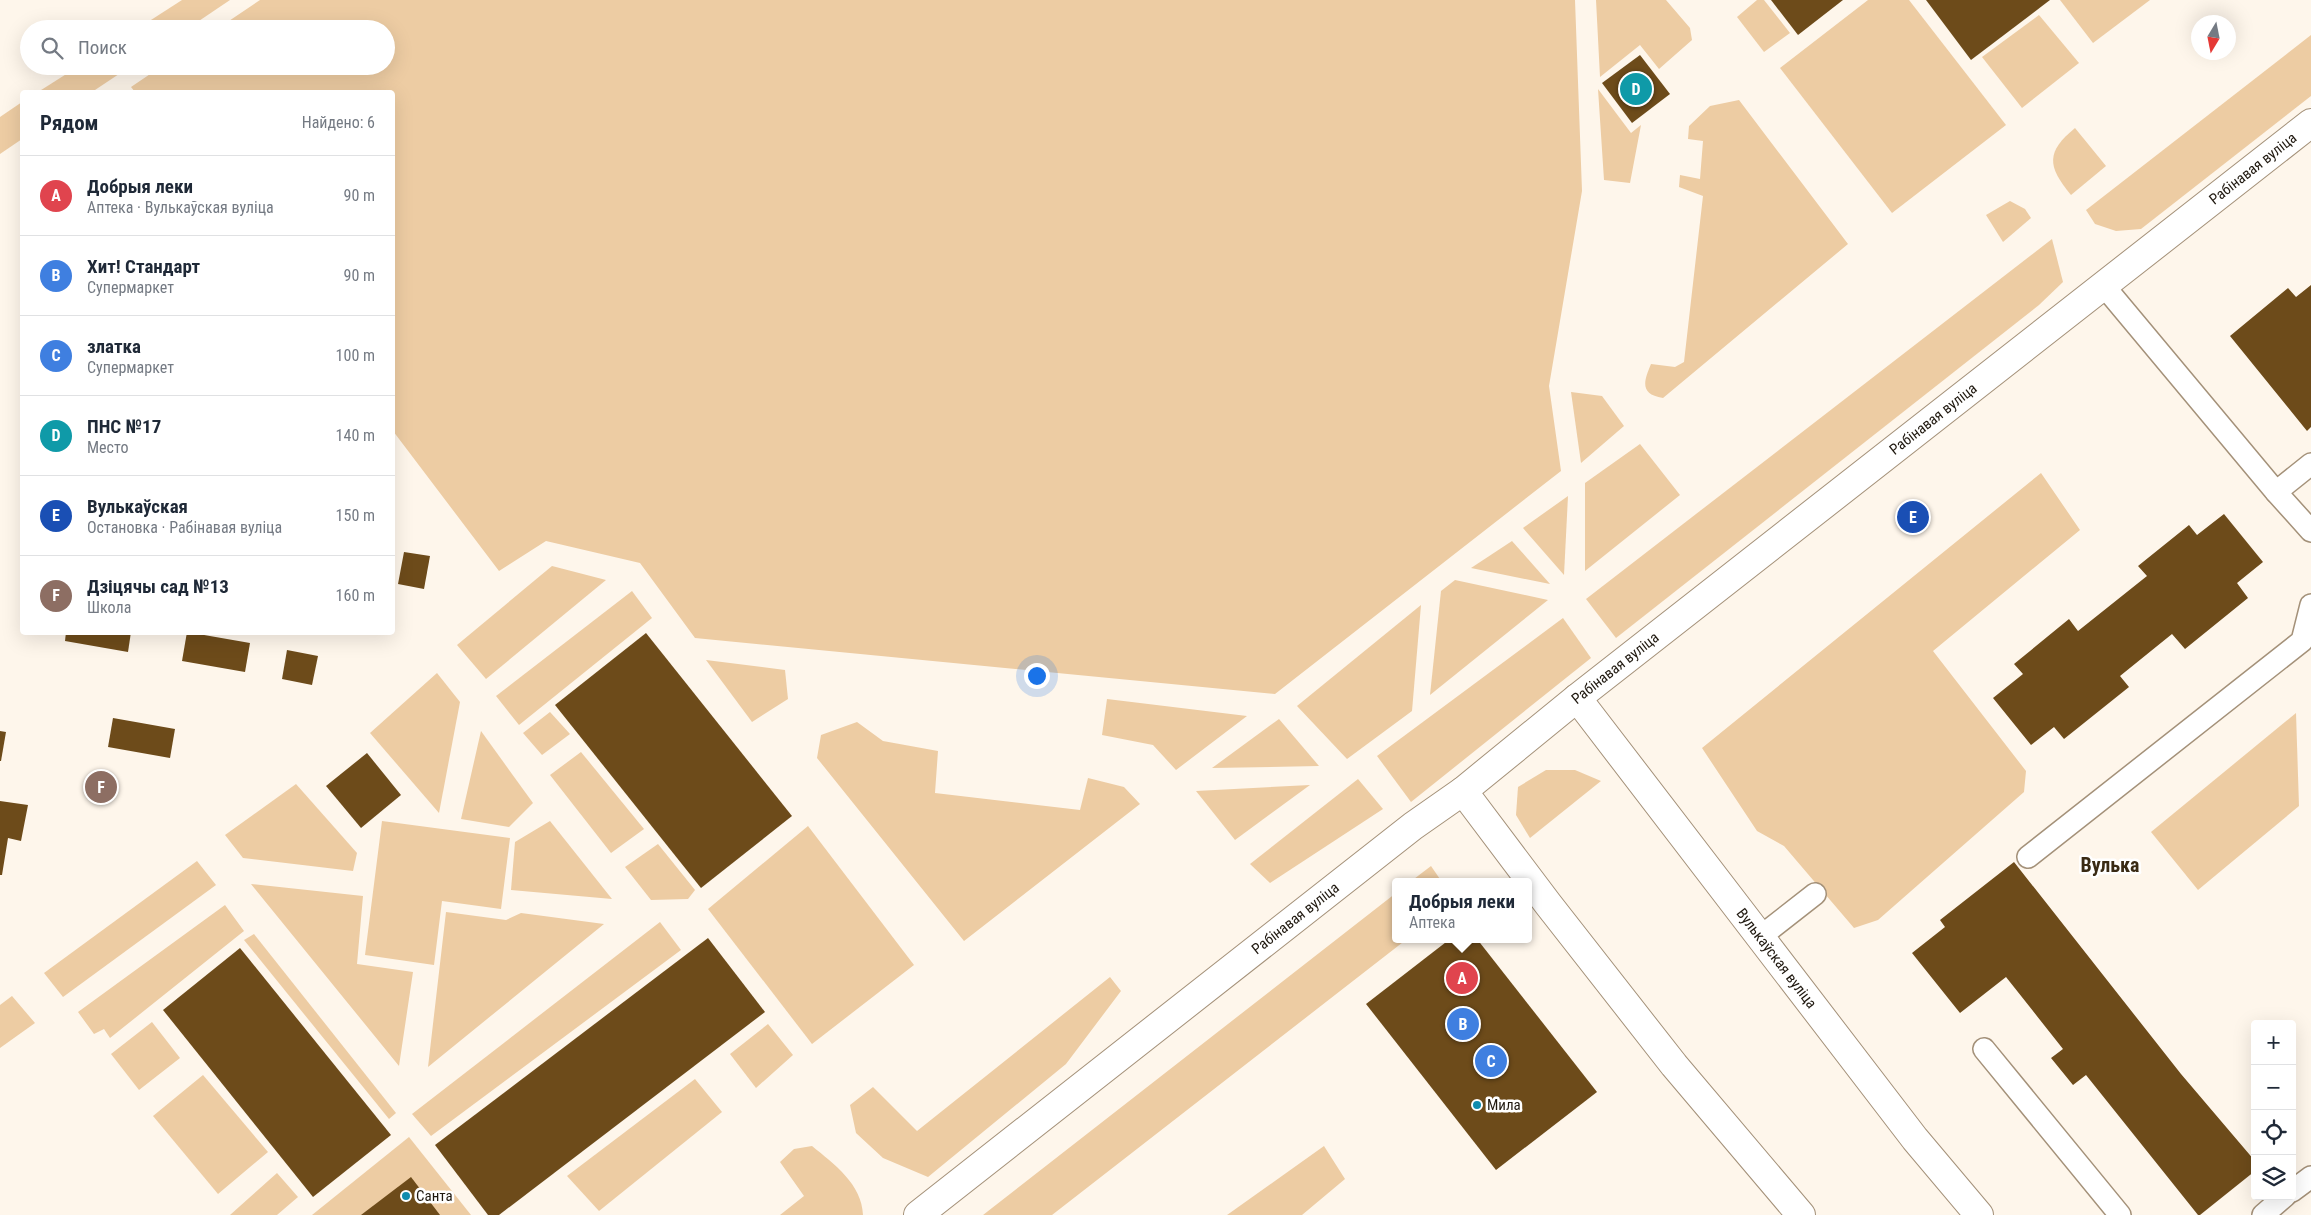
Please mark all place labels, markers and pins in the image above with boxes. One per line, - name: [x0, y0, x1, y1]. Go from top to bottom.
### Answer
- pin: D: [1620, 70, 1652, 108]
- pin: E: [1897, 498, 1929, 536]
- pin: F: [85, 768, 117, 806]
- pin: A: [1446, 959, 1478, 997]
- pin: B: [1447, 1005, 1479, 1043]
- pin: C: [1475, 1042, 1507, 1080]
- place label: Мила: [1487, 1096, 1521, 1114]
- marker: Мила: [1471, 1099, 1483, 1111]
- place label: Санта: [416, 1187, 453, 1205]
- marker: Санта: [400, 1190, 412, 1202]

